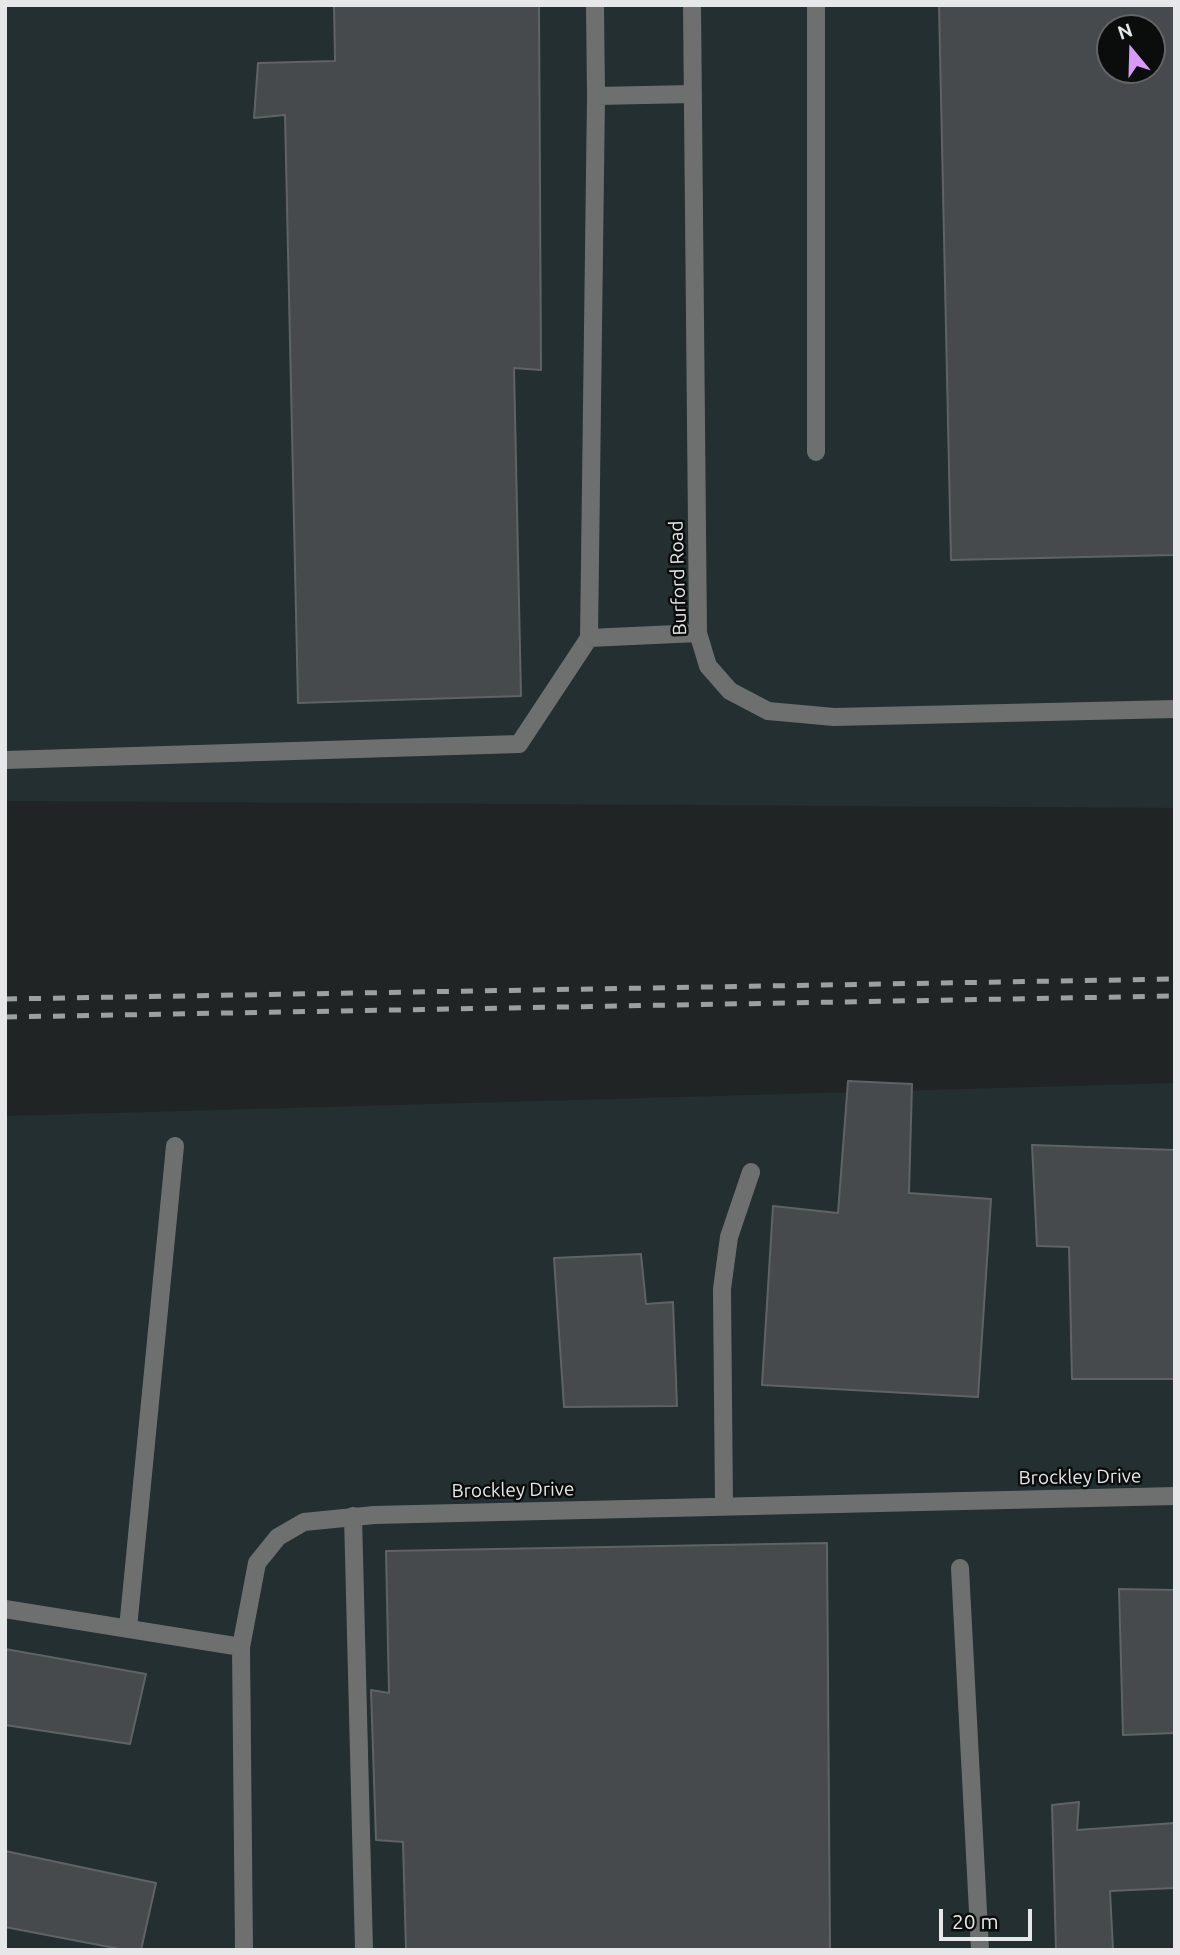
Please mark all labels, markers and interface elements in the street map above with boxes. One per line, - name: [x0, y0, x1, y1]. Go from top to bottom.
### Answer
- north arrow: [1096, 14, 1166, 84]
- text: N: [1115, 18, 1135, 44]
- street label: Burford Road: [665, 520, 691, 636]
- street label: Brockley Drive: [1018, 1465, 1142, 1489]
- street label: Brockley Drive: [451, 1478, 575, 1502]
- scale bar: [942, 1896, 1035, 1940]
- text: 20 m: [952, 1909, 999, 1933]

